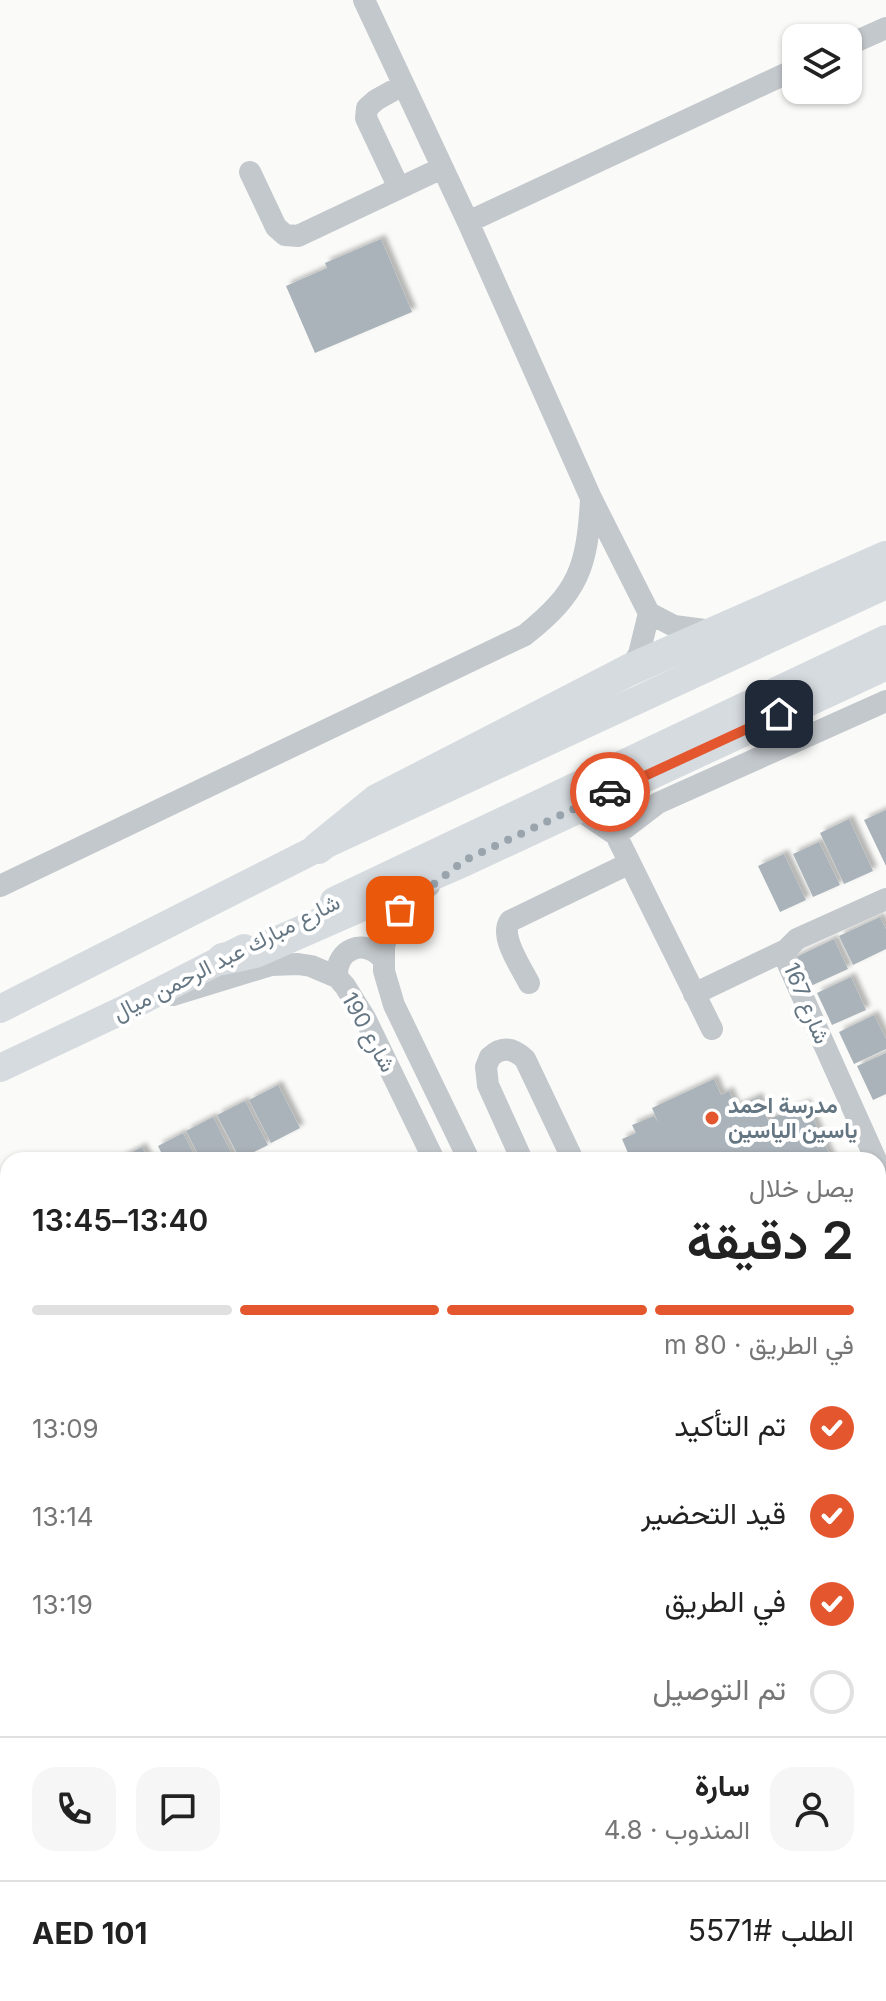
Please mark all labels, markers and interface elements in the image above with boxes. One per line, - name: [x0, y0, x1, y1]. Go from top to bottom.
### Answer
- map controls: [782, 24, 862, 104]
- button: layers: [782, 24, 862, 104]
- pin: [745, 680, 813, 748]
- icon: home: [757, 692, 801, 736]
- courier: [570, 752, 650, 832]
- icon: car: [588, 770, 632, 814]
- pin: [366, 876, 434, 944]
- street label: شارع مبارك عبد الرحمن ميال: [108, 888, 345, 1027]
- icon: bag: [378, 888, 422, 932]
- street label: شارع 167: [776, 959, 836, 1048]
- street label: شارع 190: [335, 988, 401, 1077]
- place label: مدرسة احمد ياسين الياسين: [728, 1092, 857, 1144]
- marker: مدرسة احمد ياسين الياسين: [703, 1109, 721, 1127]
- text: يصل خلال: [749, 1172, 854, 1203]
- text: 13:40–13:45: [32, 1202, 208, 1238]
- text: 2 دقيقة: [686, 1209, 854, 1272]
- text: في الطريق · 80 m: [664, 1329, 854, 1360]
- icon: check: [810, 1406, 854, 1450]
- text: تم التأكيد: [674, 1407, 786, 1443]
- text: 13:09: [32, 1413, 99, 1444]
- icon: check: [810, 1494, 854, 1538]
- text: قيد التحضير: [641, 1495, 786, 1531]
- text: 13:14: [32, 1501, 94, 1532]
- icon: check: [810, 1582, 854, 1626]
- text: في الطريق: [664, 1583, 786, 1619]
- text: 13:19: [32, 1589, 93, 1620]
- text: تم التوصيل: [653, 1671, 786, 1707]
- button: phone: [32, 1767, 116, 1851]
- button: chat: [136, 1767, 220, 1851]
- text: سارة: [695, 1767, 750, 1803]
- button: person: [770, 1767, 854, 1851]
- text: المندوب · 4.8: [604, 1814, 750, 1845]
- text: الطلب #5571: [688, 1912, 854, 1948]
- text: AED 101: [32, 1915, 148, 1951]

